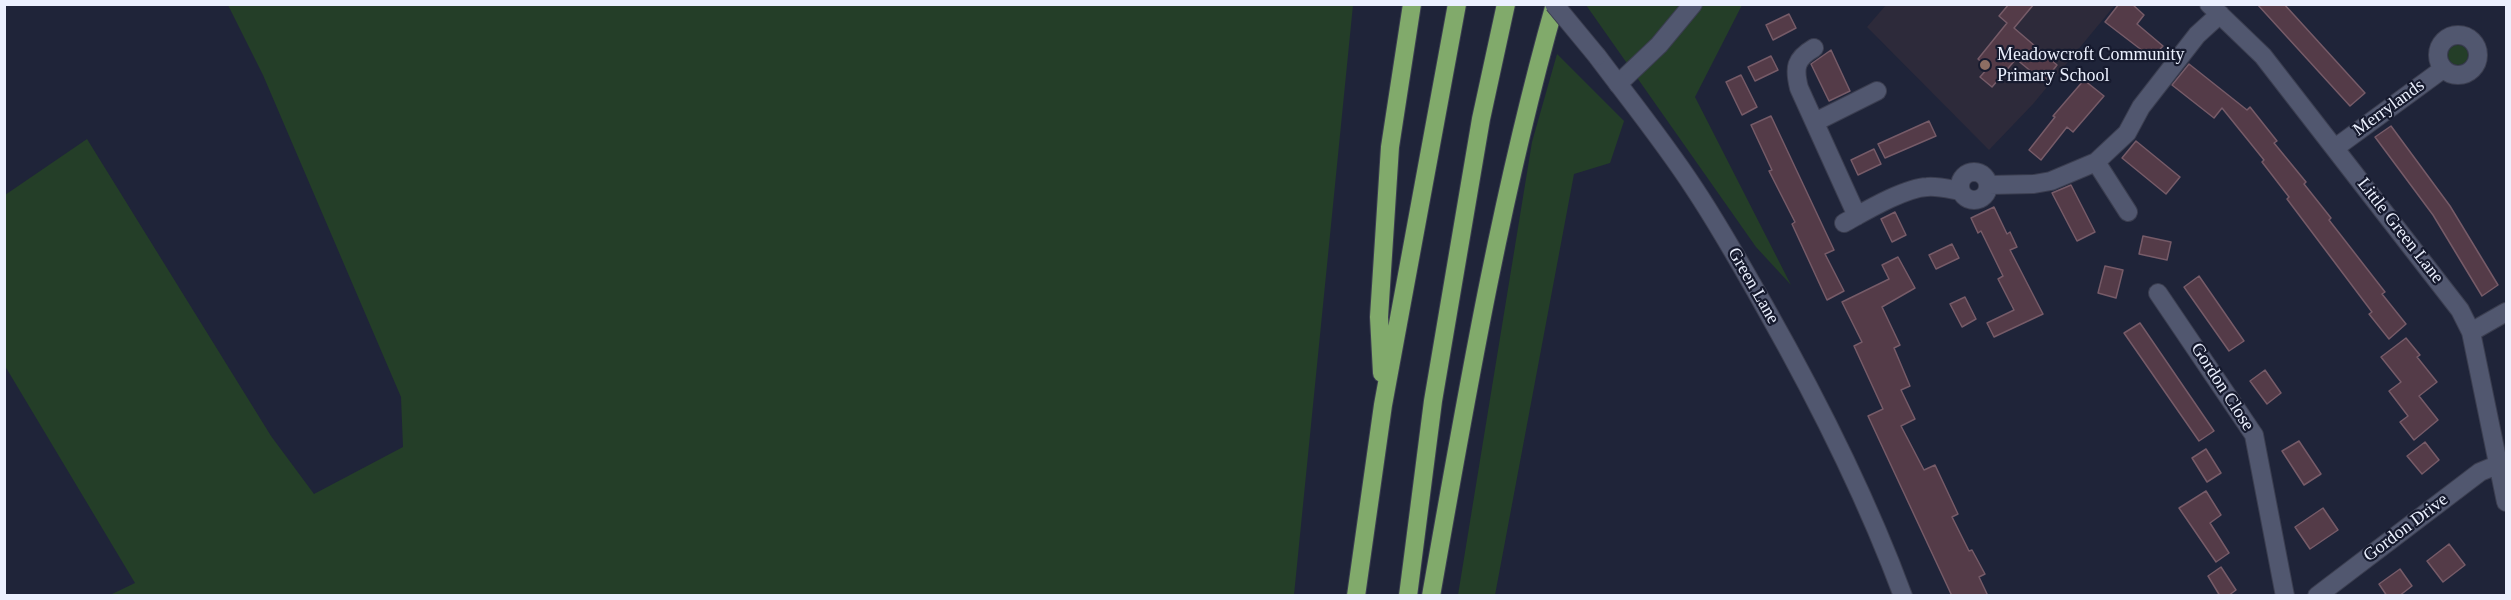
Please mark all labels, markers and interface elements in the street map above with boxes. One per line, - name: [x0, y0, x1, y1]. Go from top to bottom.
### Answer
- place label: Meadowcroft Community Primary School: [1997, 44, 2184, 86]
- marker: Meadowcroft Community Primary School: [1978, 58, 1992, 72]
- street label: Merrylands: [2349, 75, 2429, 141]
- street label: Little Green Lane: [2352, 174, 2448, 288]
- street label: Green Lane: [1723, 244, 1783, 328]
- street label: Gordon Close: [2186, 339, 2258, 435]
- street label: Gordon Drive: [2359, 489, 2453, 567]

